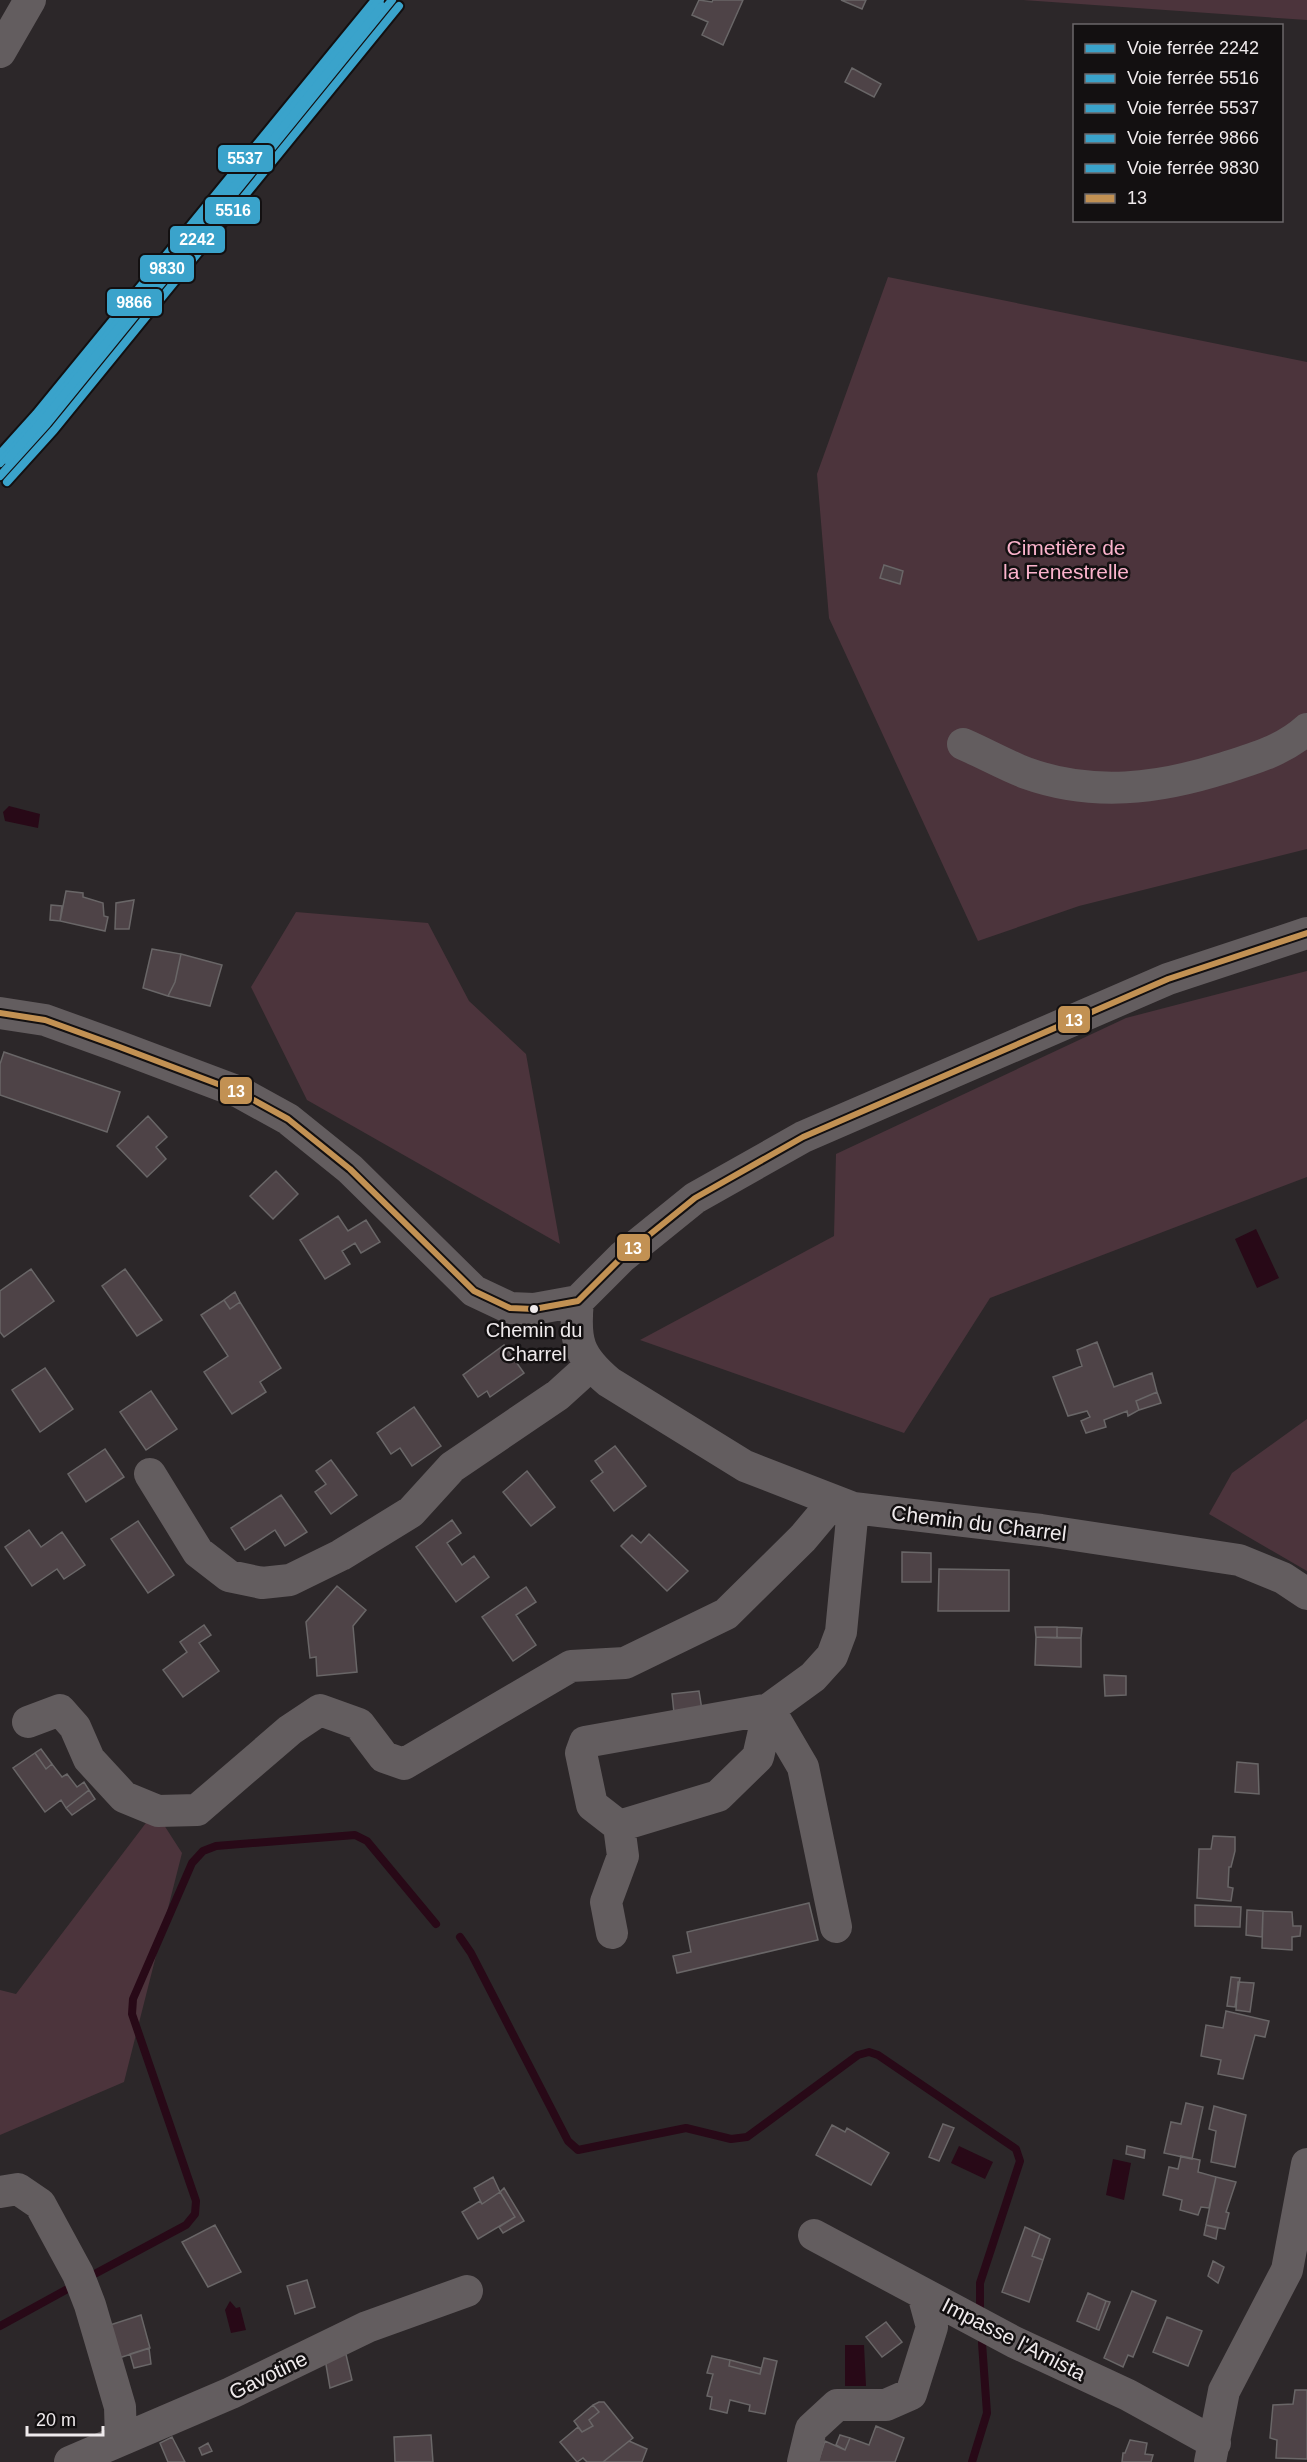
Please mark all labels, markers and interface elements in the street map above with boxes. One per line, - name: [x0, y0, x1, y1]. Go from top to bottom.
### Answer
- legend: [1073, 24, 1283, 222]
- text: Voie ferrée 2242: [1127, 38, 1259, 58]
- text: Voie ferrée 5516: [1127, 68, 1259, 88]
- text: Voie ferrée 5537: [1127, 98, 1259, 118]
- text: Voie ferrée 9866: [1127, 128, 1259, 148]
- line badge: 5537: [217, 144, 274, 173]
- text: 5537: [227, 150, 263, 167]
- text: Voie ferrée 9830: [1127, 158, 1259, 178]
- text: 13: [1127, 188, 1147, 208]
- line badge: 5516: [204, 196, 261, 225]
- text: 5516: [215, 202, 251, 219]
- line badge: 2242: [169, 225, 226, 254]
- text: 2242: [179, 231, 215, 248]
- line badge: 9830: [139, 254, 195, 283]
- text: 9830: [149, 260, 185, 277]
- line badge: 9866: [106, 288, 163, 317]
- text: 9866: [116, 294, 152, 311]
- park label: Cimetière de la Fenestrelle: [1003, 536, 1129, 583]
- line badge: 13: [1057, 1005, 1091, 1034]
- text: 13: [1065, 1012, 1083, 1029]
- line badge: 13: [219, 1076, 253, 1105]
- text: 13: [227, 1083, 245, 1100]
- line badge: 13: [616, 1233, 651, 1262]
- text: 13: [624, 1240, 642, 1257]
- marker: Chemin du Charrel: [528, 1303, 540, 1315]
- place label: Chemin du Charrel: [486, 1319, 582, 1365]
- street label: Chemin du Charrel: [890, 1501, 1068, 1545]
- street label: Impasse l'Amista: [938, 2293, 1090, 2385]
- street label: Gavotine: [225, 2346, 311, 2404]
- scale bar: [27, 2399, 104, 2437]
- text: 20 m: [36, 2410, 76, 2430]

